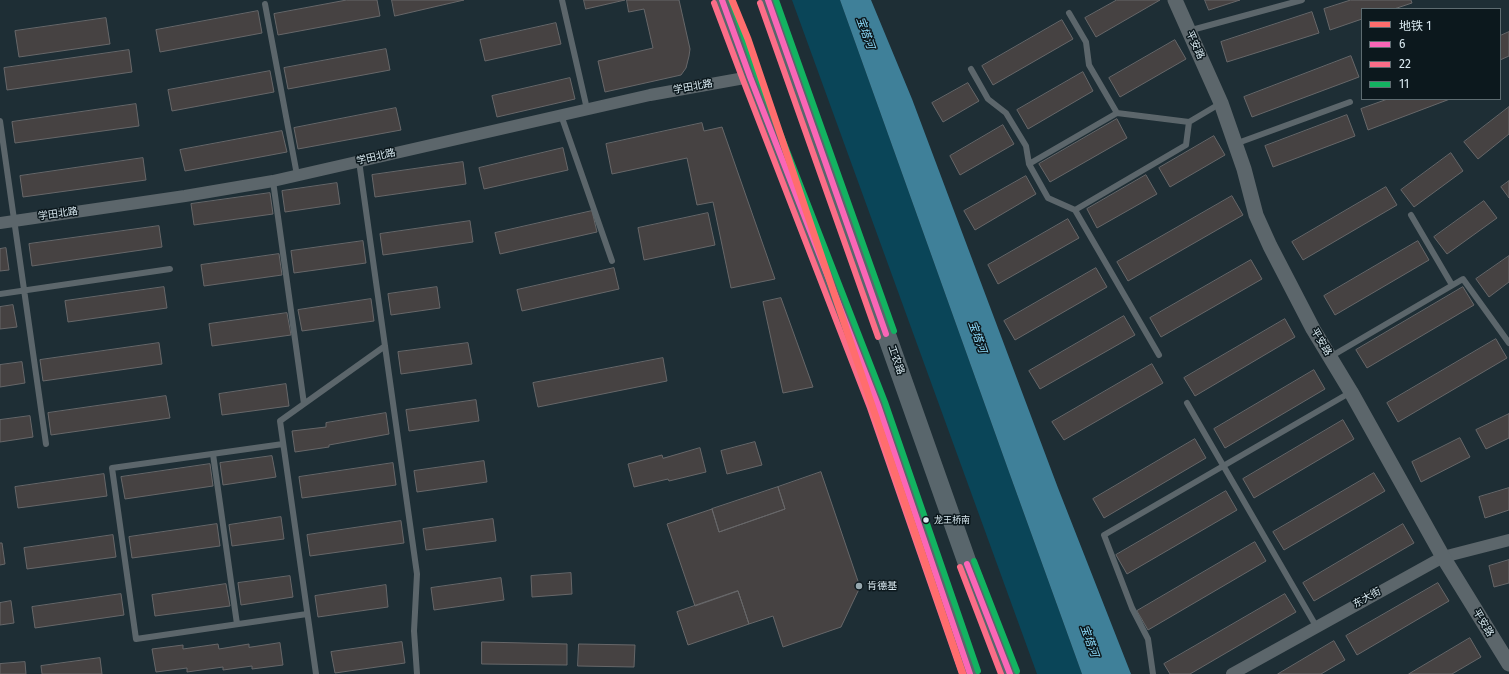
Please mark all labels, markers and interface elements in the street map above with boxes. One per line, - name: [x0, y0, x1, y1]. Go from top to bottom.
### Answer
- legend: [1361, 8, 1501, 100]
- water label: 宝塔河: [853, 15, 877, 51]
- text: 地铁 1: [1399, 19, 1431, 33]
- street label: 平安路: [1183, 29, 1207, 61]
- text: 6: [1399, 37, 1405, 51]
- text: 22: [1399, 57, 1411, 71]
- text: 11: [1399, 77, 1409, 91]
- street label: 学田北路: [672, 78, 714, 96]
- street label: 学田北路: [355, 147, 397, 167]
- street label: 学田北路: [37, 205, 79, 223]
- water label: 宝塔河: [965, 319, 989, 355]
- street label: 平安路: [1308, 326, 1334, 358]
- street label: 工农路: [885, 344, 907, 376]
- marker: 龙王桥南: [921, 515, 931, 525]
- place label: 龙王桥南: [934, 515, 970, 525]
- place label: 肯德基: [867, 580, 897, 592]
- marker: 肯德基: [854, 581, 864, 591]
- street label: 东大街: [1351, 585, 1383, 611]
- street label: 平安路: [1470, 607, 1496, 639]
- water label: 宝塔河: [1077, 623, 1101, 659]

